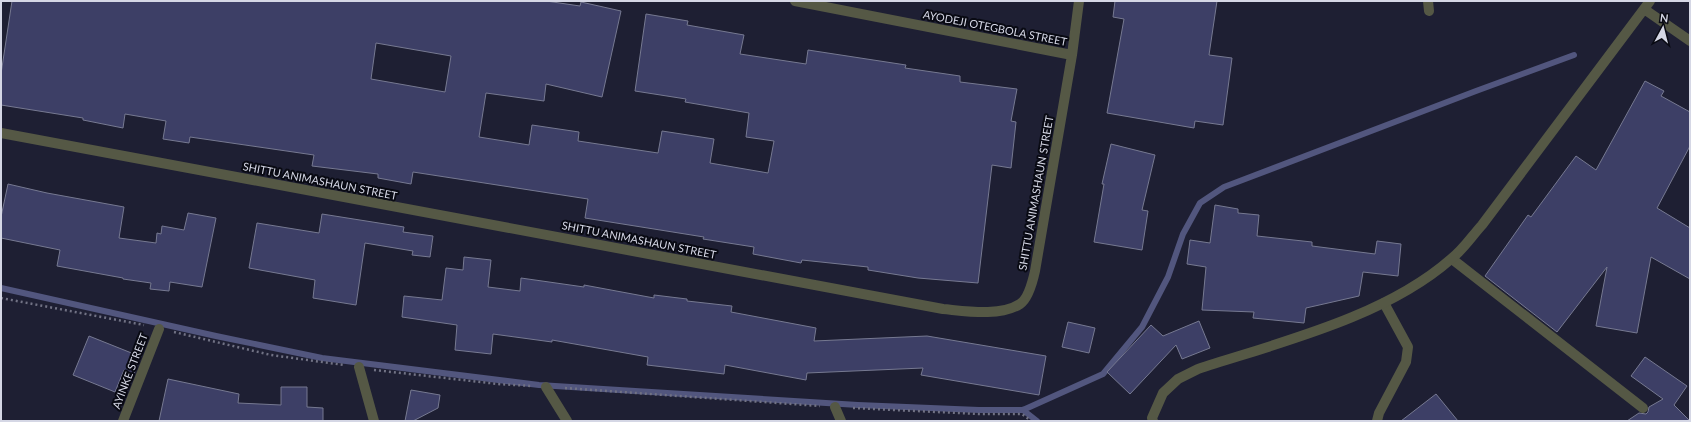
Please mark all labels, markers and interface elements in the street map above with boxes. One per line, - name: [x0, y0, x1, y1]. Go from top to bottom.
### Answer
- street label: AYODEJI OTEGBOLA STREET: [922, 7, 1069, 48]
- north arrow: [1643, 8, 1683, 48]
- text: N: [1659, 11, 1669, 25]
- street label: SHITTU ANIMASHAUN STREET: [1015, 114, 1056, 271]
- street label: SHITTU ANIMASHAUN STREET: [242, 159, 399, 202]
- street label: SHITTU ANIMASHAUN STREET: [561, 218, 718, 261]
- street label: AYINKE STREET: [109, 331, 150, 411]

